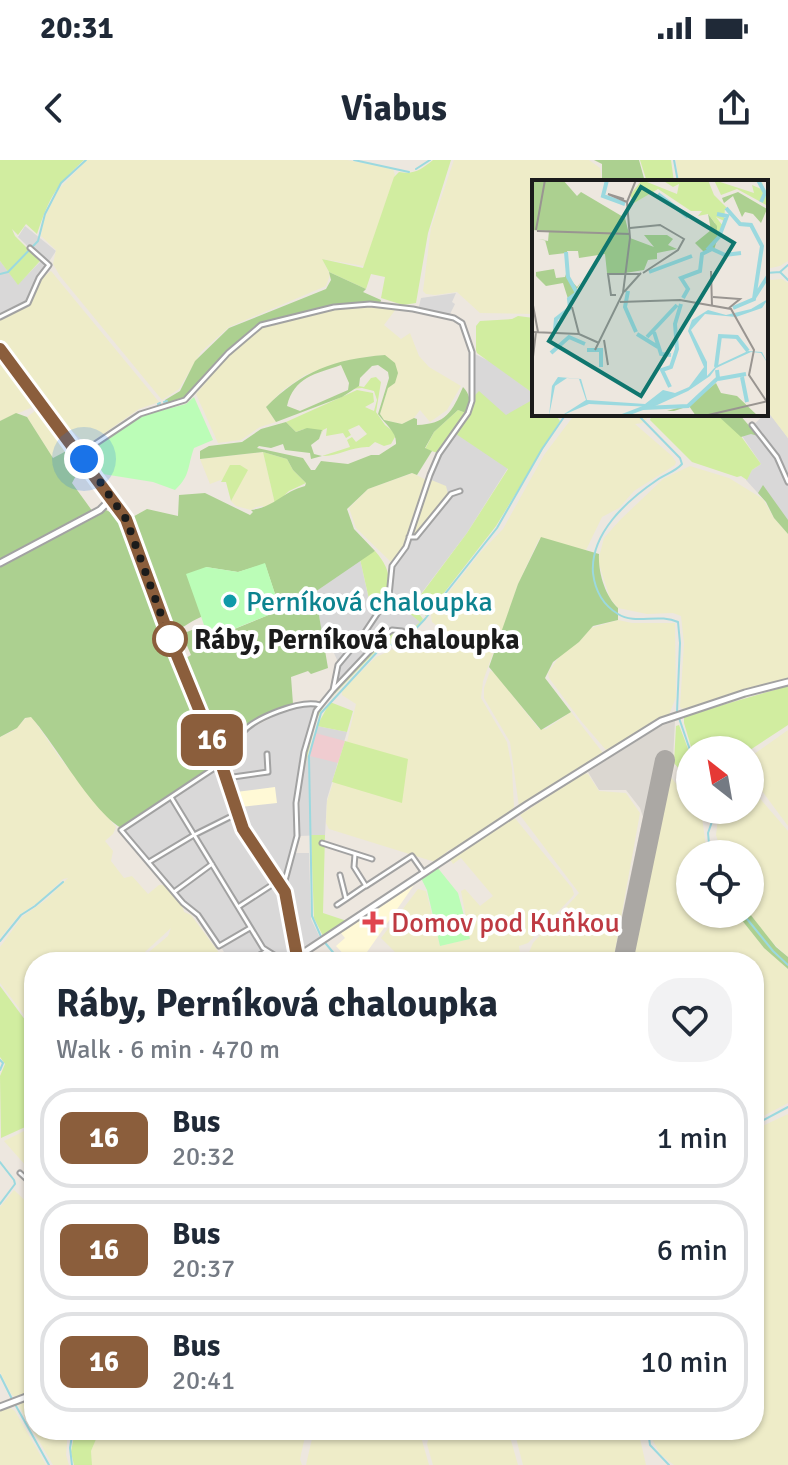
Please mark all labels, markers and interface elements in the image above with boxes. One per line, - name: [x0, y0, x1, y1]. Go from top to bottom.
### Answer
- text: 20:31: [40, 10, 114, 47]
- icon: back: [32, 86, 76, 130]
- text: Viabus: [341, 86, 447, 131]
- icon: share: [712, 86, 756, 130]
- inset map: [532, 180, 768, 416]
- your location: [64, 439, 104, 479]
- place label: Perníková chaloupka: [246, 585, 493, 619]
- marker: Perníková chaloupka: [221, 592, 239, 610]
- marker: Ráby, Perníková chaloupka: [153, 622, 187, 656]
- place label: Ráby, Perníková chaloupka: [194, 623, 520, 657]
- line badge: 16: [176, 714, 248, 766]
- text: 16: [197, 723, 227, 757]
- north arrow: [676, 736, 764, 824]
- map controls: [676, 736, 764, 928]
- button: locate: [676, 840, 764, 928]
- place label: Domov pod Kuňkou: [391, 906, 620, 940]
- marker: Domov pod Kuňkou: [362, 911, 384, 933]
- button: heart: [648, 978, 732, 1062]
- text: Ráby, Perníková chaloupka: [56, 980, 498, 1027]
- text: Walk · 6 min · 470 m: [56, 1034, 280, 1066]
- text: Bus: [172, 1104, 220, 1141]
- text: 1 min: [657, 1120, 728, 1157]
- text: 16: [89, 1121, 119, 1155]
- text: 20:32: [172, 1141, 235, 1173]
- text: Bus: [172, 1216, 220, 1253]
- text: 6 min: [657, 1232, 728, 1269]
- text: 16: [89, 1233, 119, 1267]
- text: 20:37: [172, 1253, 235, 1285]
- text: Bus: [172, 1328, 220, 1365]
- text: 10 min: [641, 1344, 728, 1381]
- text: 16: [89, 1345, 119, 1379]
- text: 20:41: [172, 1365, 235, 1397]

